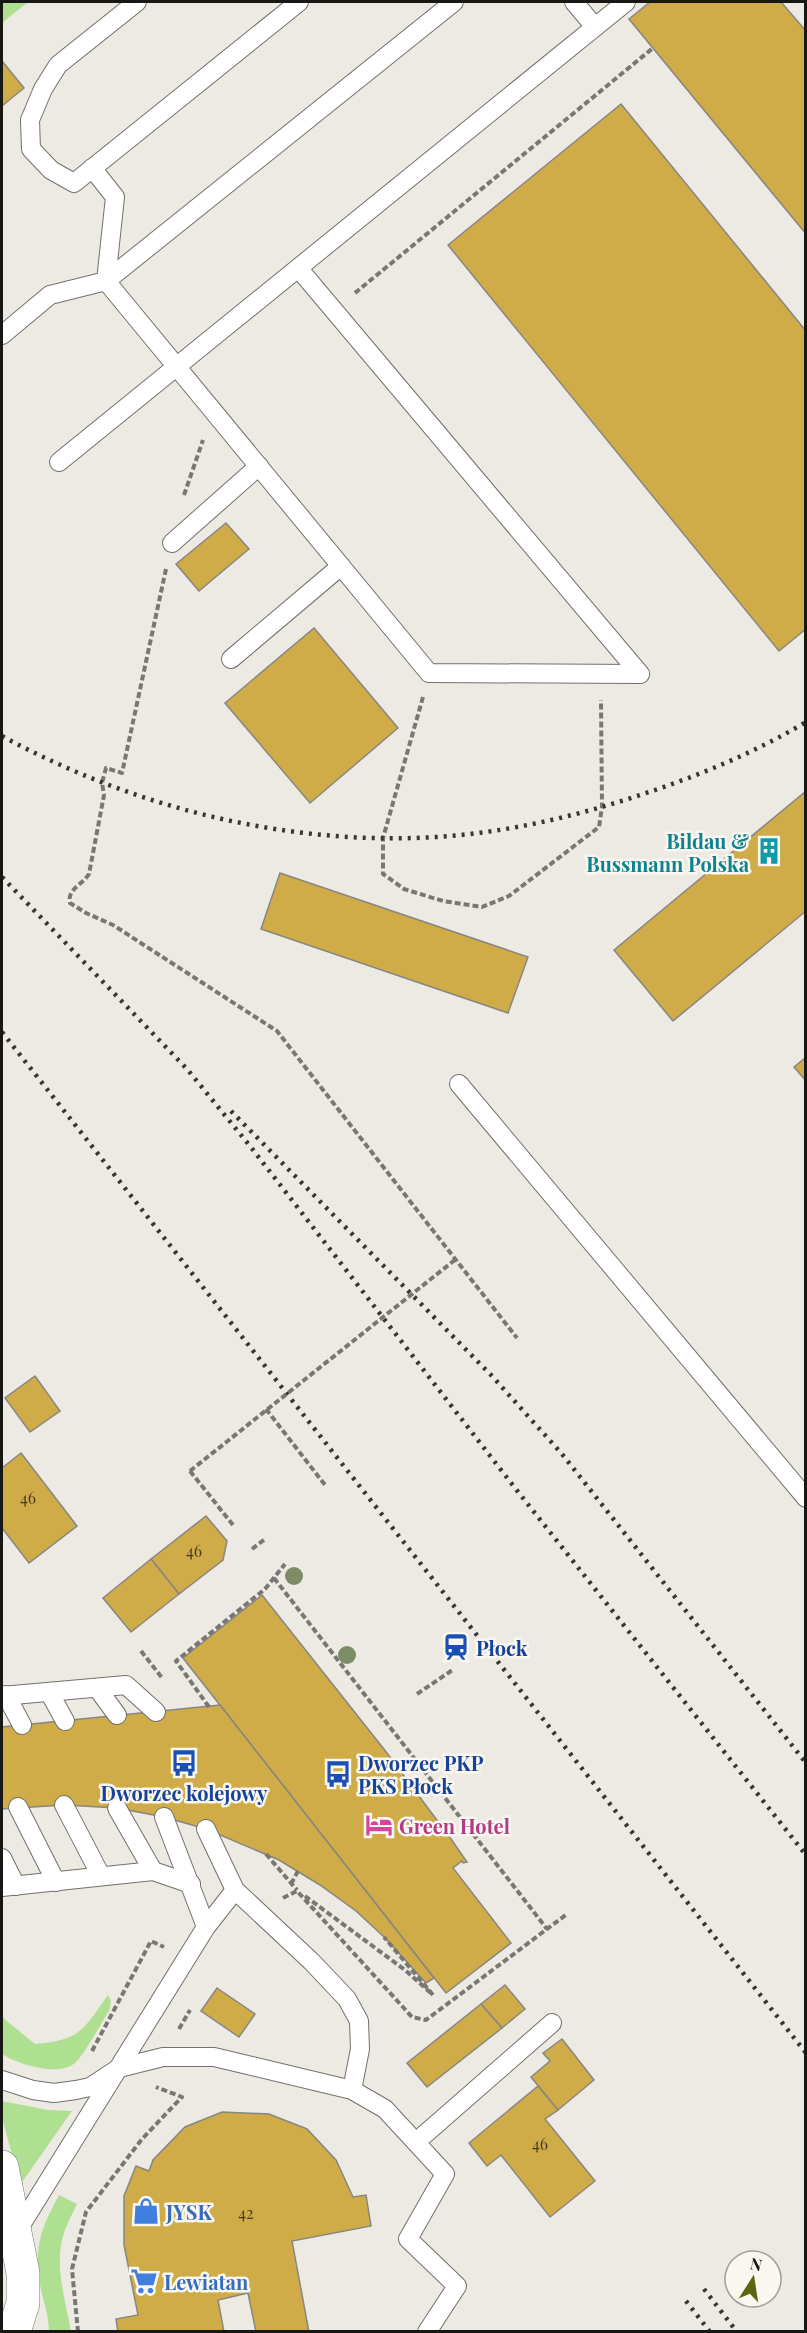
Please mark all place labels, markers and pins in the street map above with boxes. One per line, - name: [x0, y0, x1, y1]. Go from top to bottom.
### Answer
- place label: Bildau & Bussmann Polska: [586, 827, 750, 877]
- building icon: Bildau & Bussmann Polska: [754, 836, 784, 866]
- station icon: Płock: [441, 1632, 471, 1662]
- place label: Płock: [476, 1634, 528, 1661]
- bus stop icon: Dworzec kolejowy: [169, 1748, 199, 1778]
- place label: Dworzec PKP PKS Płock: [358, 1749, 484, 1799]
- bus stop icon: Dworzec PKP PKS Płock: [323, 1759, 353, 1789]
- place label: Dworzec kolejowy: [101, 1779, 268, 1806]
- hotel icon: Green Hotel: [364, 1810, 394, 1840]
- place label: Green Hotel: [399, 1812, 510, 1839]
- shop icon: JYSK: [131, 2196, 161, 2226]
- place label: JYSK: [165, 2198, 212, 2225]
- supermarket icon: Lewiatan: [129, 2266, 159, 2296]
- place label: Lewiatan: [164, 2268, 249, 2295]

